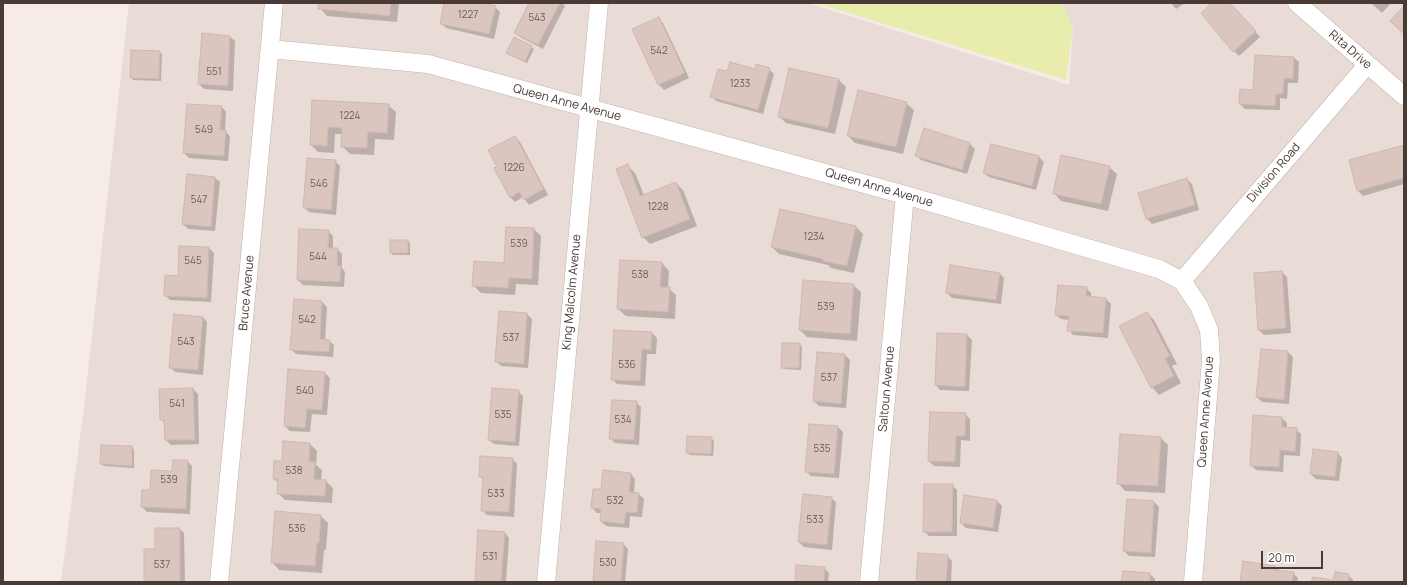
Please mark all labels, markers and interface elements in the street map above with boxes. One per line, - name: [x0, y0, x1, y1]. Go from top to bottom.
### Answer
- house number: 1227: [458, 9, 478, 21]
- house number: 543: [528, 12, 546, 24]
- street label: Rita Drive: [1326, 27, 1374, 73]
- house number: 542: [650, 45, 668, 57]
- house number: 551: [206, 66, 222, 78]
- house number: 1233: [730, 78, 750, 90]
- street label: Queen Anne Avenue: [511, 82, 623, 124]
- house number: 1224: [340, 110, 360, 122]
- house number: 549: [195, 124, 213, 136]
- street label: Division Road: [1244, 140, 1304, 206]
- house number: 1226: [503, 162, 525, 174]
- street label: Queen Anne Avenue: [823, 166, 935, 210]
- house number: 546: [310, 178, 328, 190]
- house number: 547: [191, 194, 207, 206]
- house number: 1228: [647, 201, 669, 213]
- house number: 1234: [803, 231, 825, 243]
- street label: King Malcolm Avenue: [560, 234, 584, 350]
- house number: 539: [510, 238, 528, 250]
- house number: 544: [309, 251, 327, 263]
- house number: 545: [184, 255, 202, 267]
- street label: Bruce Avenue: [237, 255, 257, 331]
- house number: 538: [631, 269, 649, 281]
- house number: 539: [817, 301, 835, 313]
- house number: 542: [298, 314, 316, 326]
- house number: 537: [503, 332, 519, 344]
- house number: 543: [177, 336, 195, 348]
- street label: Saltoun Avenue: [876, 345, 898, 433]
- street label: Queen Anne Avenue: [1195, 356, 1217, 468]
- house number: 536: [618, 359, 636, 371]
- house number: 537: [821, 372, 837, 384]
- house number: 540: [296, 385, 314, 397]
- house number: 541: [169, 398, 185, 410]
- house number: 535: [494, 409, 512, 421]
- house number: 534: [614, 414, 632, 426]
- house number: 535: [813, 443, 831, 455]
- house number: 538: [285, 465, 303, 477]
- house number: 539: [160, 474, 178, 486]
- house number: 533: [488, 488, 504, 500]
- house number: 532: [606, 495, 624, 507]
- house number: 533: [807, 514, 823, 526]
- house number: 536: [288, 523, 306, 535]
- scale bar: [1263, 543, 1325, 569]
- text: 20 m: [1268, 549, 1295, 566]
- house number: 531: [482, 551, 498, 563]
- house number: 530: [599, 557, 617, 569]
- house number: 537: [154, 559, 170, 571]

